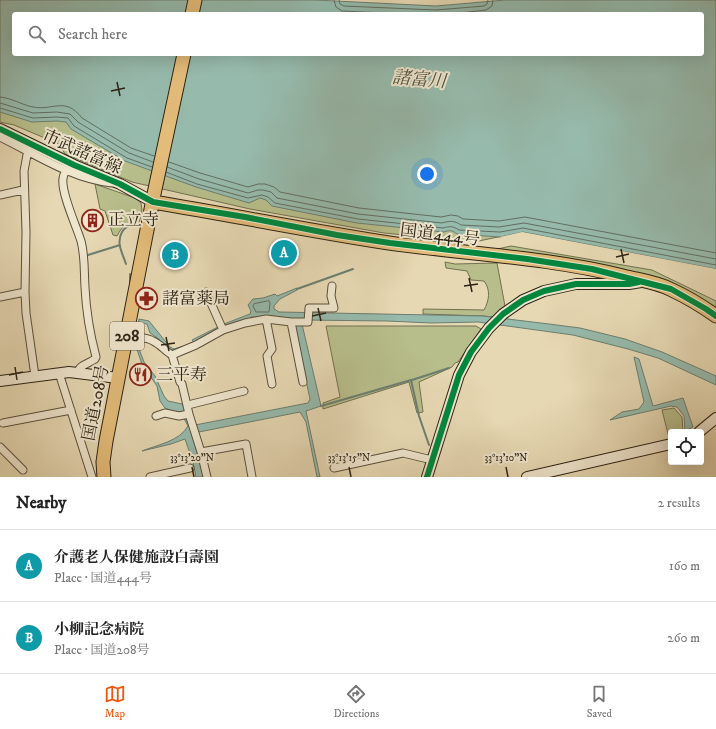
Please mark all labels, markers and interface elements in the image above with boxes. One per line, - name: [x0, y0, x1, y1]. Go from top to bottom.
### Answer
- search box: [12, 12, 704, 56]
- icon: search: [26, 23, 48, 45]
- text: Search here: [58, 25, 127, 44]
- water label: 諸富川: [391, 67, 449, 93]
- street label: 市武諸富線: [39, 125, 125, 179]
- your location: [417, 164, 437, 184]
- building icon: 正立寺: [79, 207, 105, 233]
- place label: 正立寺: [108, 209, 159, 231]
- street label: 国道444号: [399, 219, 481, 251]
- pin: A: [271, 238, 297, 268]
- pin: B: [162, 240, 188, 270]
- pharmacy icon: 諸富薬局: [133, 286, 159, 312]
- place label: 諸富薬局: [162, 288, 230, 310]
- road number: 208: [110, 322, 144, 350]
- restaurant icon: 三平寿: [127, 362, 153, 388]
- street label: 国道208号: [78, 363, 114, 443]
- place label: 三平寿: [156, 364, 207, 386]
- map controls: [668, 429, 704, 465]
- button: locate: [668, 429, 704, 465]
- text: 33°13'20"N: [170, 452, 214, 464]
- text: 33°13'15"N: [328, 452, 370, 464]
- text: 33°13'10"N: [485, 452, 527, 464]
- text: Nearby: [16, 492, 66, 514]
- text: 2 results: [658, 495, 700, 511]
- text: 介護老人保健施設白壽園: [54, 548, 219, 567]
- text: A: [25, 558, 33, 574]
- text: 160 m: [669, 558, 700, 574]
- text: Place · 国道444号: [54, 570, 152, 586]
- text: 小柳記念病院: [54, 620, 144, 639]
- text: B: [25, 630, 33, 646]
- text: 260 m: [667, 630, 700, 646]
- text: Place · 国道208号: [54, 642, 150, 658]
- tab: Map: [104, 683, 126, 721]
- tab: Directions: [334, 683, 379, 721]
- tab: Saved: [587, 683, 612, 721]

